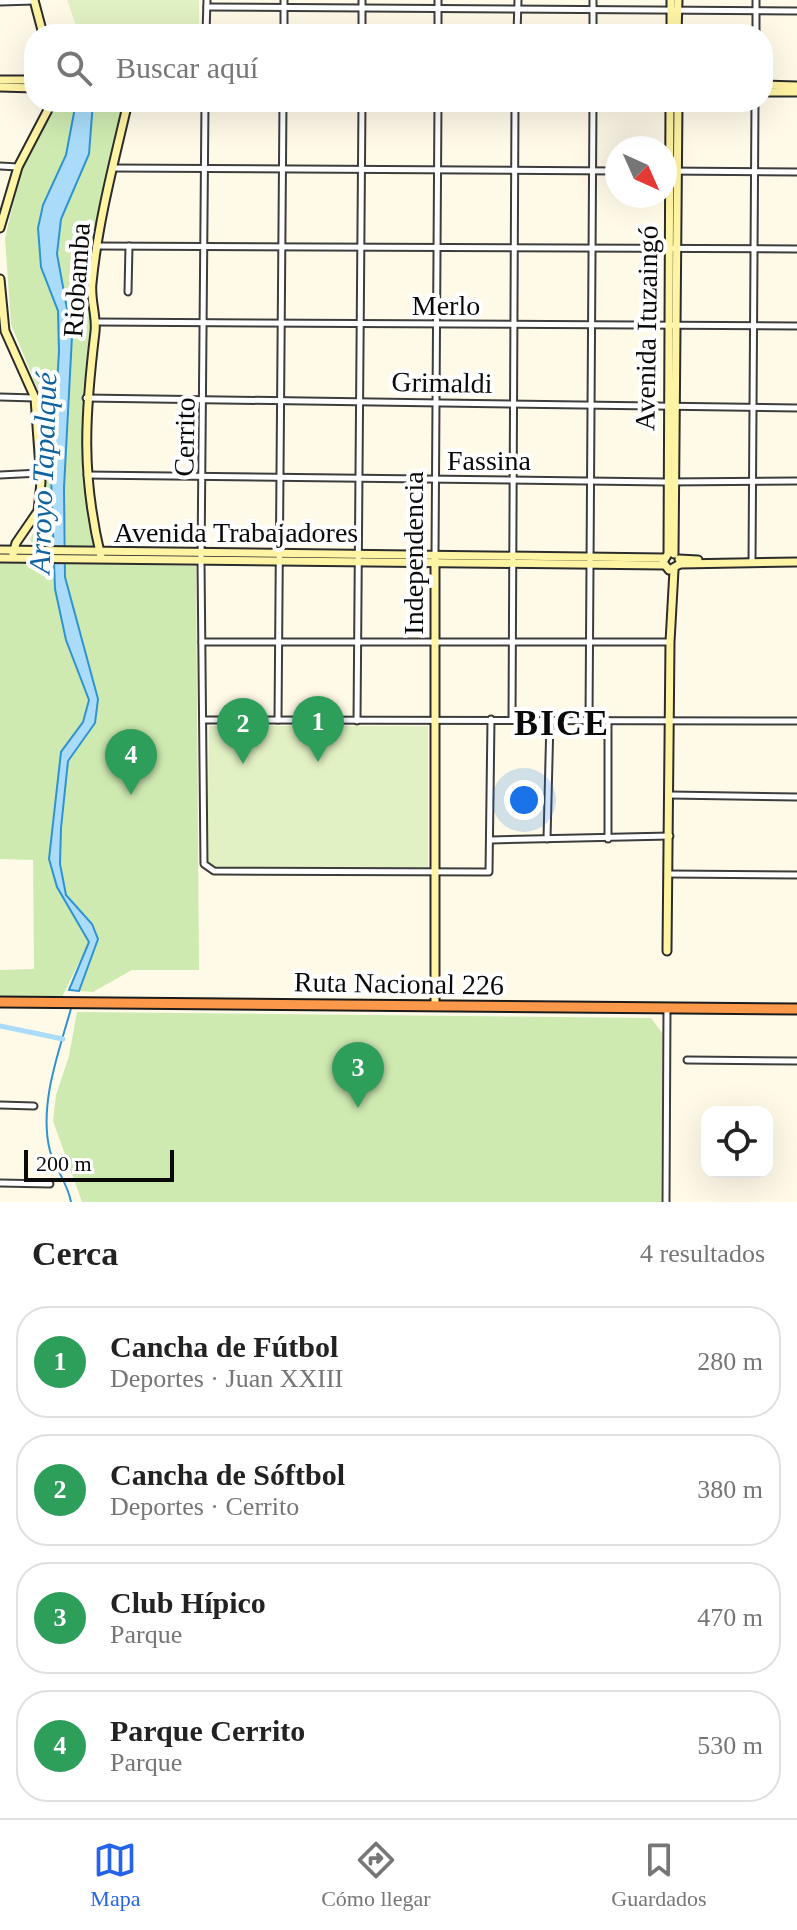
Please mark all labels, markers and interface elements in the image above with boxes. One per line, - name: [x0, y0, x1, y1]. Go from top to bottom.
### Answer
- search box: [24, 24, 773, 112]
- icon: search: [52, 46, 96, 90]
- text: Buscar aquí: [116, 51, 258, 84]
- north arrow: [605, 136, 677, 208]
- street label: Riobamba: [57, 221, 96, 339]
- street label: Avenida Ituzaingó: [629, 225, 664, 431]
- street label: Merlo: [412, 290, 480, 321]
- street label: Grimaldi: [391, 366, 493, 399]
- water label: Arroyo Tapalqué: [22, 370, 63, 576]
- street label: Cerrito: [168, 397, 201, 477]
- street label: Fassina: [447, 445, 532, 476]
- street label: Independencia: [398, 471, 429, 635]
- street label: Avenida Trabajadores: [114, 517, 358, 548]
- pin: 1: [292, 696, 344, 762]
- pin: 2: [217, 698, 269, 764]
- district label: BICE: [514, 703, 610, 743]
- pin: 4: [105, 729, 157, 795]
- your location: [504, 780, 544, 820]
- street label: Ruta Nacional 226: [294, 966, 504, 1001]
- pin: 3: [332, 1042, 384, 1108]
- map controls: [701, 1106, 773, 1178]
- button: locate: [701, 1106, 773, 1178]
- scale bar: [24, 1146, 174, 1182]
- text: 200 m: [36, 1151, 92, 1176]
- text: Cerca: [32, 1235, 118, 1272]
- text: 4 resultados: [640, 1239, 765, 1268]
- text: Cancha de Fútbol: [110, 1330, 338, 1363]
- text: 1: [54, 1347, 67, 1376]
- text: 280 m: [697, 1347, 763, 1376]
- text: Deportes · Juan XXIII: [110, 1364, 343, 1393]
- text: Cancha de Sóftbol: [110, 1458, 345, 1491]
- text: 2: [54, 1475, 67, 1504]
- text: 380 m: [697, 1475, 763, 1504]
- text: Deportes · Cerrito: [110, 1492, 299, 1521]
- text: Club Hípico: [110, 1586, 266, 1619]
- text: 3: [54, 1603, 67, 1632]
- text: 470 m: [697, 1603, 763, 1632]
- text: Parque: [110, 1620, 182, 1649]
- text: Parque Cerrito: [110, 1714, 305, 1747]
- text: 4: [54, 1731, 67, 1760]
- text: 530 m: [697, 1731, 763, 1760]
- text: Parque: [110, 1748, 182, 1777]
- tab: Mapa: [90, 1838, 140, 1912]
- tab: Cómo llegar: [321, 1838, 431, 1912]
- tab: Guardados: [611, 1838, 707, 1912]

